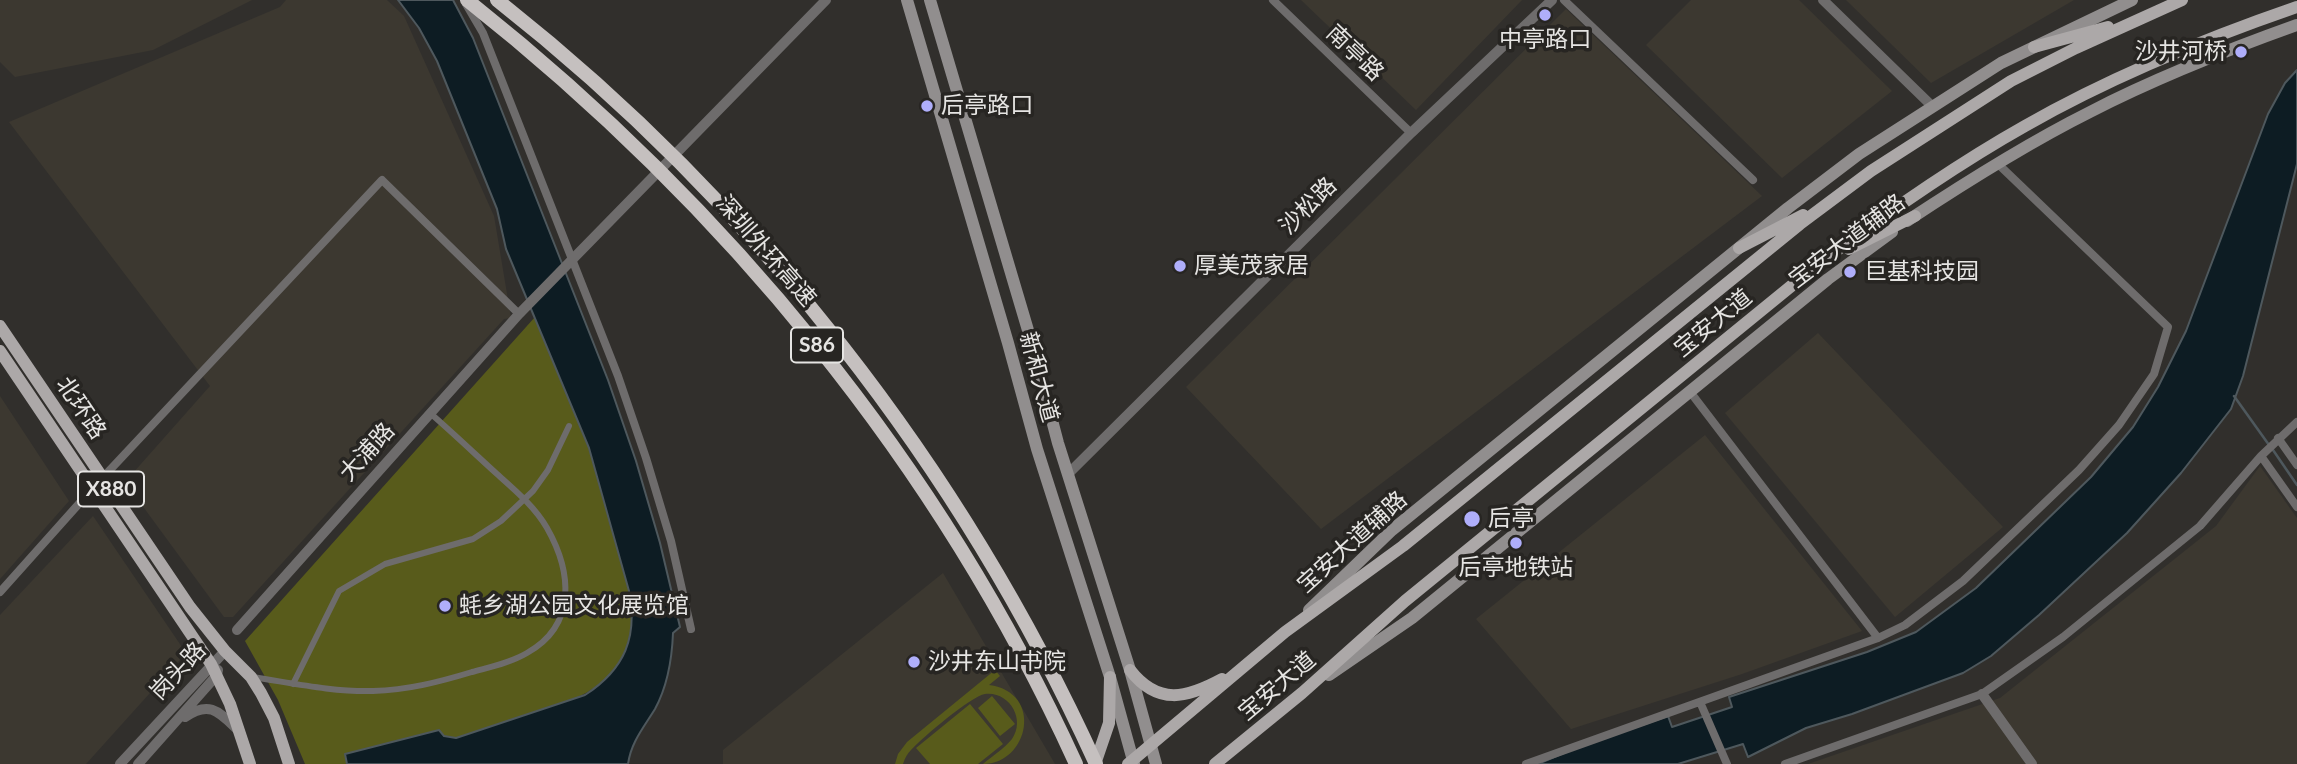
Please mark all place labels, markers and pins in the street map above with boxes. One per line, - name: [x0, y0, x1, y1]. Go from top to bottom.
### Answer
- marker: 中亭路口: [1537, 7, 1553, 23]
- place label: 中亭路口: [1499, 26, 1591, 54]
- place label: 沙井河桥: [2135, 38, 2227, 66]
- marker: 沙井河桥: [2233, 44, 2249, 60]
- place label: 后亭路口: [941, 92, 1033, 120]
- marker: 后亭路口: [919, 98, 935, 114]
- place label: 厚美茂家居: [1194, 252, 1309, 280]
- marker: 厚美茂家居: [1172, 258, 1188, 274]
- place label: 巨基科技园: [1864, 258, 1979, 286]
- marker: 巨基科技园: [1842, 264, 1858, 280]
- place label: 后亭: [1488, 505, 1534, 533]
- marker: 后亭: [1462, 509, 1482, 529]
- marker: 后亭地铁站: [1508, 535, 1524, 551]
- place label: 后亭地铁站: [1459, 554, 1573, 582]
- place label: 蚝乡湖公园文化展览馆: [459, 592, 689, 620]
- marker: 蚝乡湖公园文化展览馆: [437, 598, 453, 614]
- place label: 沙井东山书院: [928, 648, 1066, 676]
- marker: 沙井东山书院: [906, 654, 922, 670]

